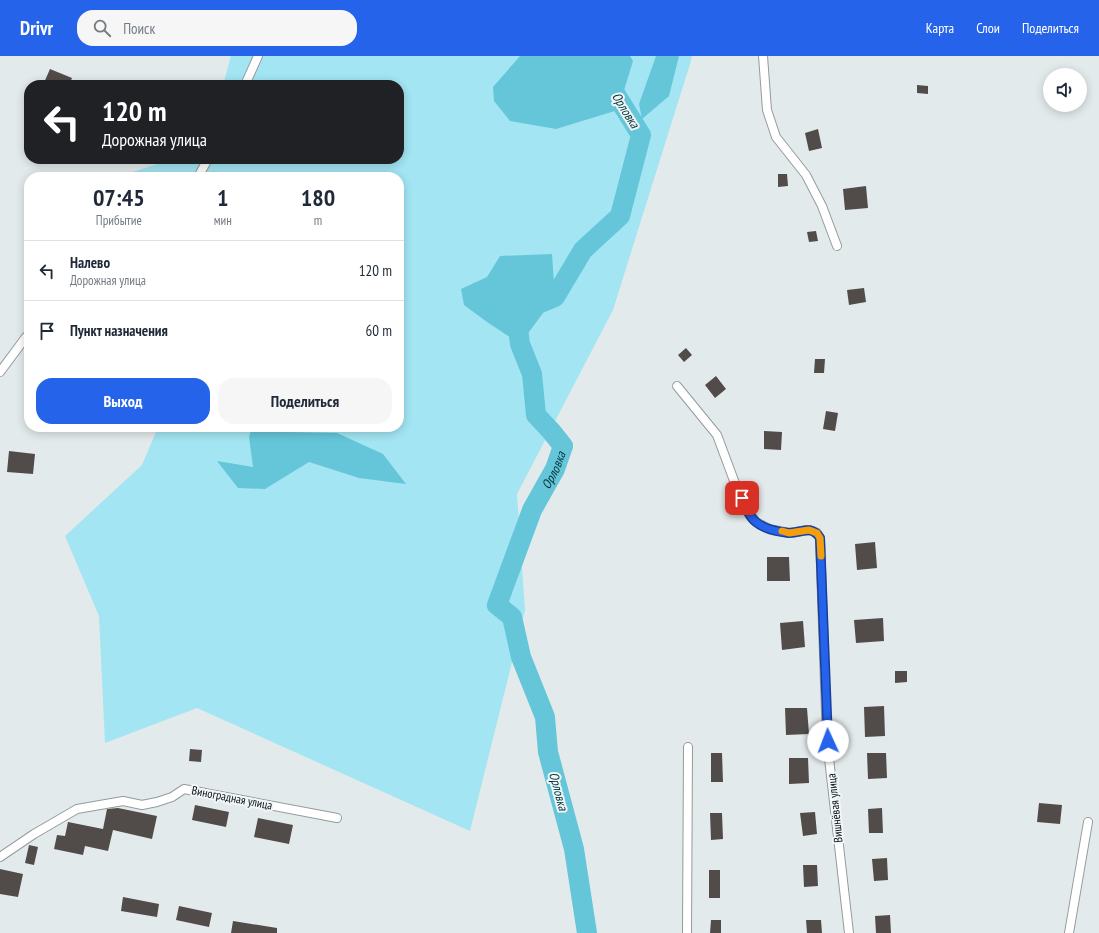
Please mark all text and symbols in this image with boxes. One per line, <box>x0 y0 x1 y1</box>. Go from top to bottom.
search box <box>77 10 357 46</box>
text: Drivr <box>20 16 53 40</box>
icon: search <box>91 17 113 39</box>
text: Поиск <box>123 19 155 38</box>
text: Карта <box>926 19 954 37</box>
text: Слои <box>976 19 1000 37</box>
text: Поделиться <box>1022 19 1079 37</box>
map controls <box>1043 68 1087 112</box>
button: sound <box>1043 68 1087 112</box>
water label: Орловка <box>608 89 644 132</box>
text: 120 m <box>102 92 166 129</box>
icon: left <box>36 96 88 148</box>
text: Дорожная улица <box>102 128 207 151</box>
text: 07:45 <box>93 182 145 213</box>
text: 1 <box>217 182 228 213</box>
text: 180 <box>301 182 335 213</box>
text: Прибытие <box>96 212 142 229</box>
text: мин <box>214 212 232 229</box>
text: m <box>314 212 322 229</box>
text: Налево <box>70 253 110 272</box>
icon: left <box>36 260 58 282</box>
text: 120 m <box>359 261 392 280</box>
text: Дорожная улица <box>70 272 146 289</box>
icon: arrive <box>36 320 58 342</box>
text: Пункт назначения <box>70 321 168 340</box>
text: 60 m <box>366 321 392 340</box>
button: Выход <box>36 378 210 424</box>
button: Поделиться <box>218 378 392 424</box>
water label: Орловка <box>538 449 570 492</box>
pin <box>725 481 759 515</box>
icon: arrive <box>731 487 753 509</box>
position arrow <box>807 720 849 762</box>
water label: Орловка <box>545 770 572 813</box>
street label: Вишнёвая улица <box>823 772 846 843</box>
street label: Виноградная улица <box>190 782 274 813</box>

